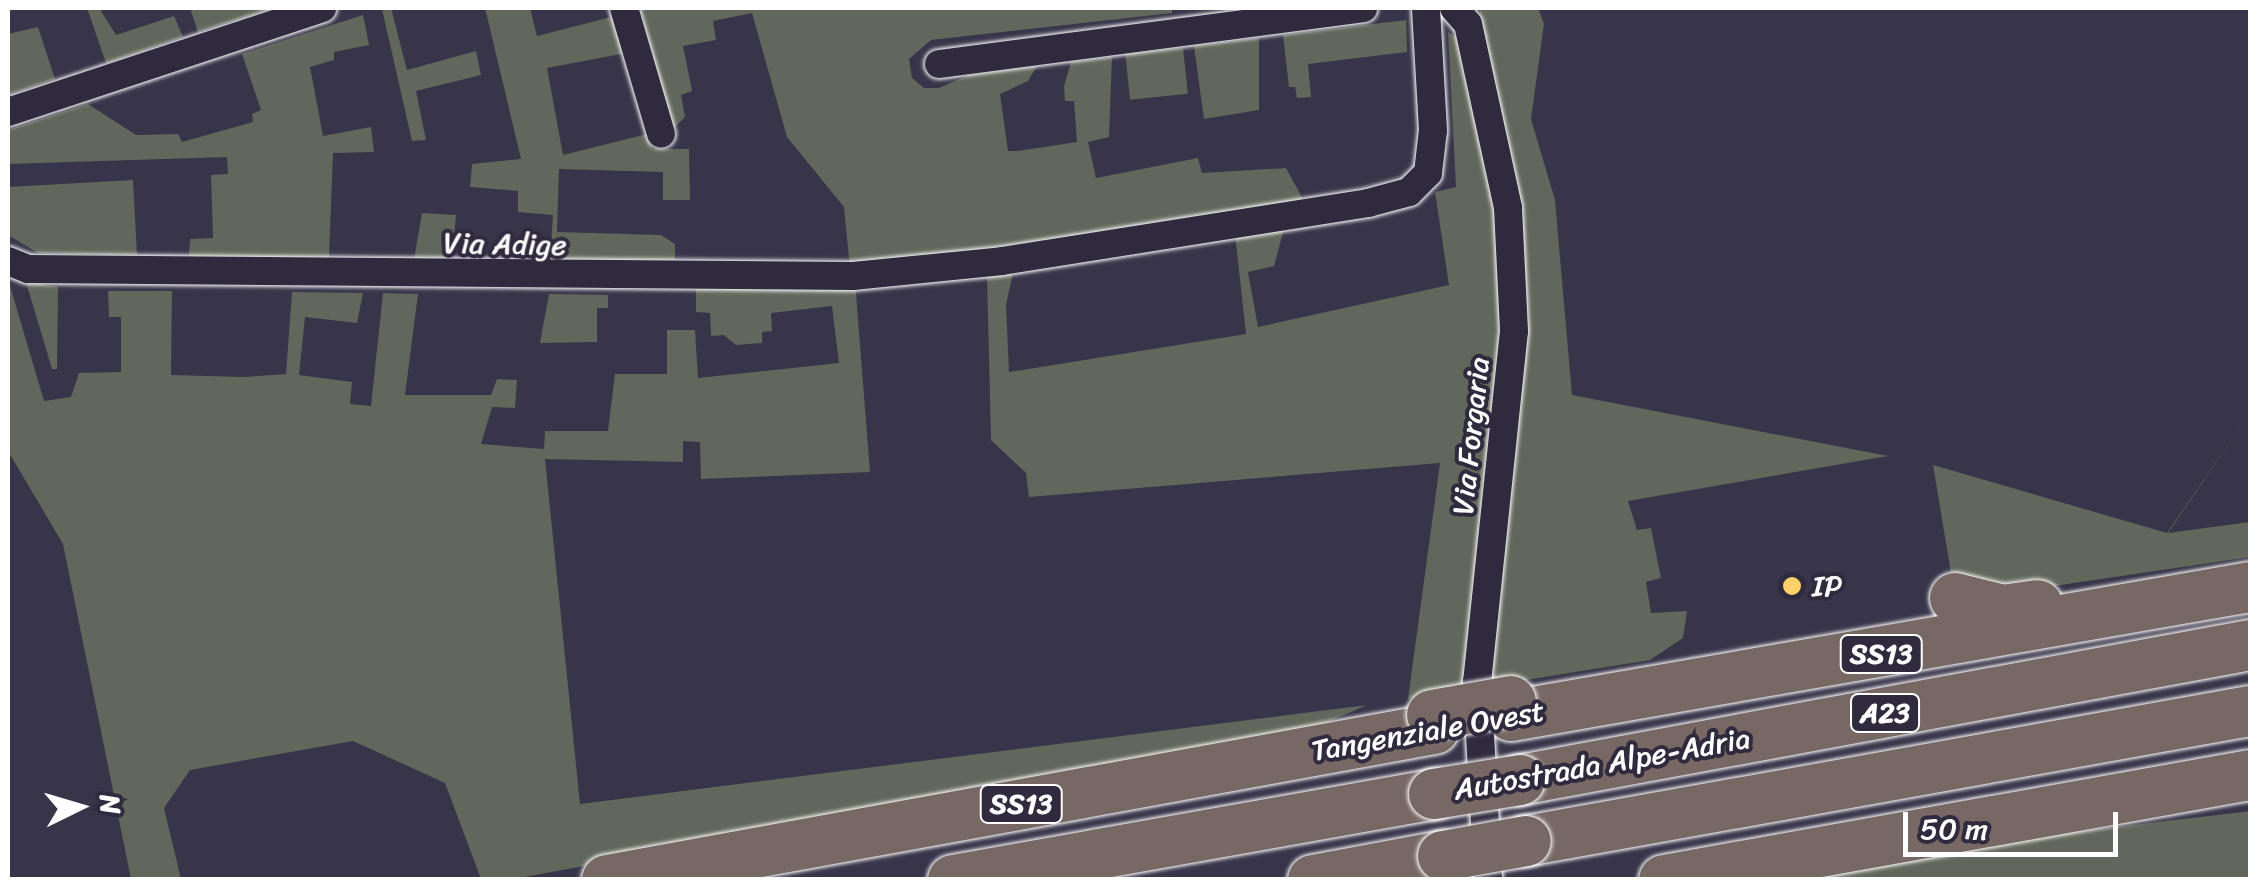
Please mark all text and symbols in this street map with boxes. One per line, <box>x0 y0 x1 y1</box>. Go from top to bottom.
street label: Via Adige <box>443 225 567 263</box>
street label: Via Forgaria <box>1445 355 1497 517</box>
place label: IP <box>1812 568 1842 604</box>
marker: IP <box>1781 575 1803 597</box>
road number: SS13 <box>1838 631 1924 677</box>
road number: A23 <box>1850 690 1920 736</box>
street label: Tangenziale Ovest <box>1309 693 1547 769</box>
street label: Autostrada Alpe-Adria <box>1451 720 1753 808</box>
north arrow <box>30 757 130 857</box>
road number: SS13 <box>978 781 1064 827</box>
scale bar <box>1908 792 2123 854</box>
text: N <box>85 793 136 816</box>
text: 50 m <box>1920 802 1988 856</box>

